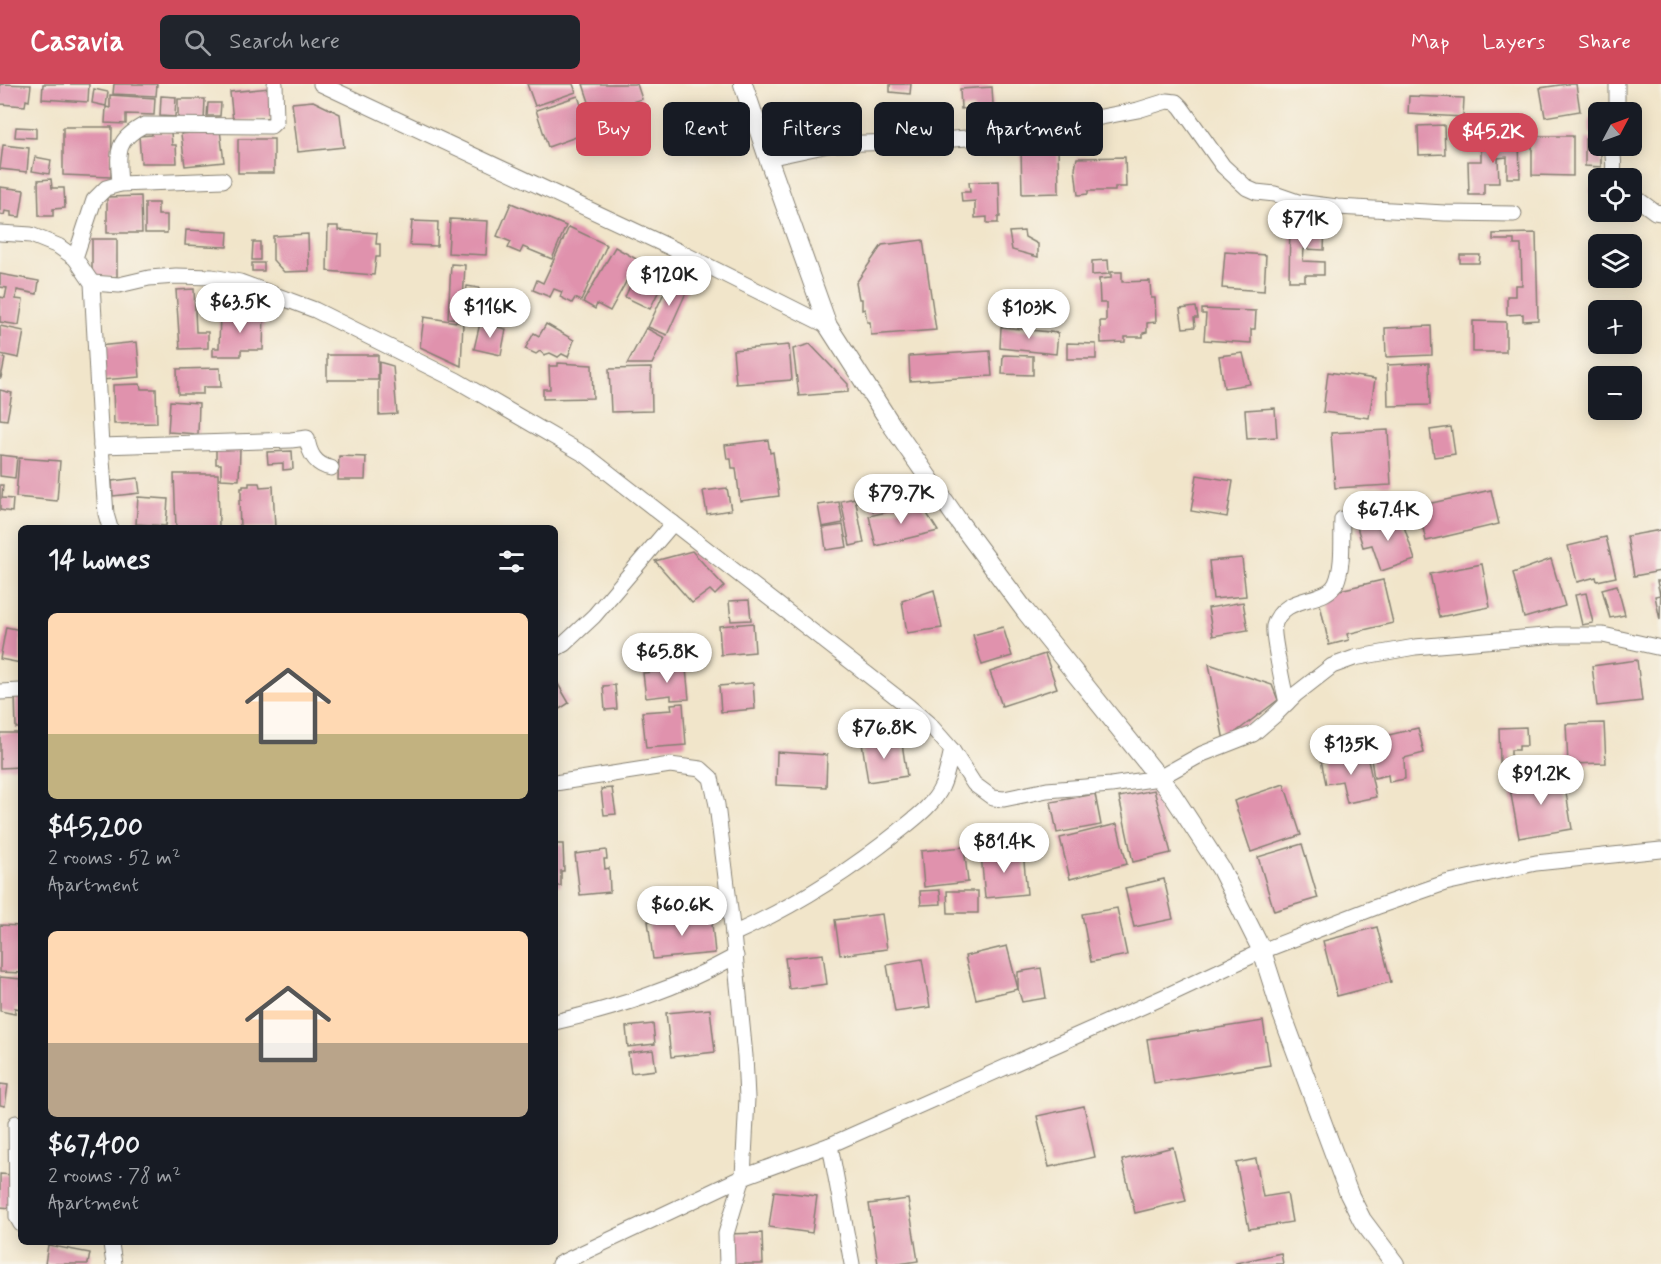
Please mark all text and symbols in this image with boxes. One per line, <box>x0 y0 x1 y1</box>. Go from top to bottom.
search box <box>160 15 580 69</box>
text: Casavia <box>30 24 124 61</box>
icon: search <box>181 26 214 59</box>
text: Search here <box>229 28 340 56</box>
text: Map <box>1411 28 1449 56</box>
text: Layers <box>1482 28 1545 56</box>
text: Share <box>1578 28 1631 56</box>
chip: Buy <box>576 102 651 156</box>
chip: Rent <box>663 102 750 156</box>
chip: Filters <box>762 102 862 156</box>
chip: New <box>874 102 954 156</box>
chip: Apartment <box>966 102 1103 156</box>
north arrow <box>1588 102 1642 156</box>
map controls <box>1588 102 1642 420</box>
pin: $45.2K <box>1444 113 1542 164</box>
text: $45.2K <box>1462 119 1524 146</box>
button: locate <box>1588 168 1642 222</box>
pin: $71K <box>1269 200 1341 251</box>
text: $71K <box>1282 206 1328 233</box>
button: layers <box>1588 234 1642 288</box>
pin: $120K <box>627 256 711 307</box>
text: $120K <box>640 262 698 289</box>
pin: $63.5K <box>191 283 289 334</box>
pin: $116K <box>448 288 532 339</box>
text: $63.5K <box>210 289 270 316</box>
pin: $103K <box>987 289 1071 340</box>
text: $116K <box>464 294 516 321</box>
text: $103K <box>1002 295 1056 322</box>
button: + <box>1588 300 1642 354</box>
button: − <box>1588 366 1642 420</box>
pin: $79.7K <box>852 474 950 525</box>
text: $79.7K <box>868 480 934 507</box>
pin: $67.4K <box>1339 491 1437 542</box>
text: $67.4K <box>1357 497 1419 524</box>
text: 14 homes <box>48 544 150 578</box>
icon: filters <box>495 545 528 578</box>
pin: $65.8K <box>618 633 716 684</box>
text: $65.8K <box>636 639 698 666</box>
icon: home <box>234 652 342 760</box>
pin: $76.8K <box>835 709 933 760</box>
text: $76.8K <box>852 715 916 742</box>
pin: $135K <box>1309 725 1393 776</box>
text: $135K <box>1324 731 1378 758</box>
pin: $91.2K <box>1492 755 1590 806</box>
text: $91.2K <box>1512 761 1570 788</box>
text: $45,200 <box>48 811 143 845</box>
pin: $81.4K <box>955 823 1053 874</box>
text: $81.4K <box>973 829 1035 856</box>
text: 2 rooms · 52 m² <box>48 845 181 872</box>
text: Apartment <box>48 872 139 899</box>
pin: $60.6K <box>633 886 731 937</box>
text: $60.6K <box>651 892 713 919</box>
icon: home <box>234 970 342 1078</box>
text: $67,400 <box>48 1129 140 1163</box>
text: 2 rooms · 78 m² <box>48 1163 181 1190</box>
text: Apartment <box>48 1190 139 1217</box>

